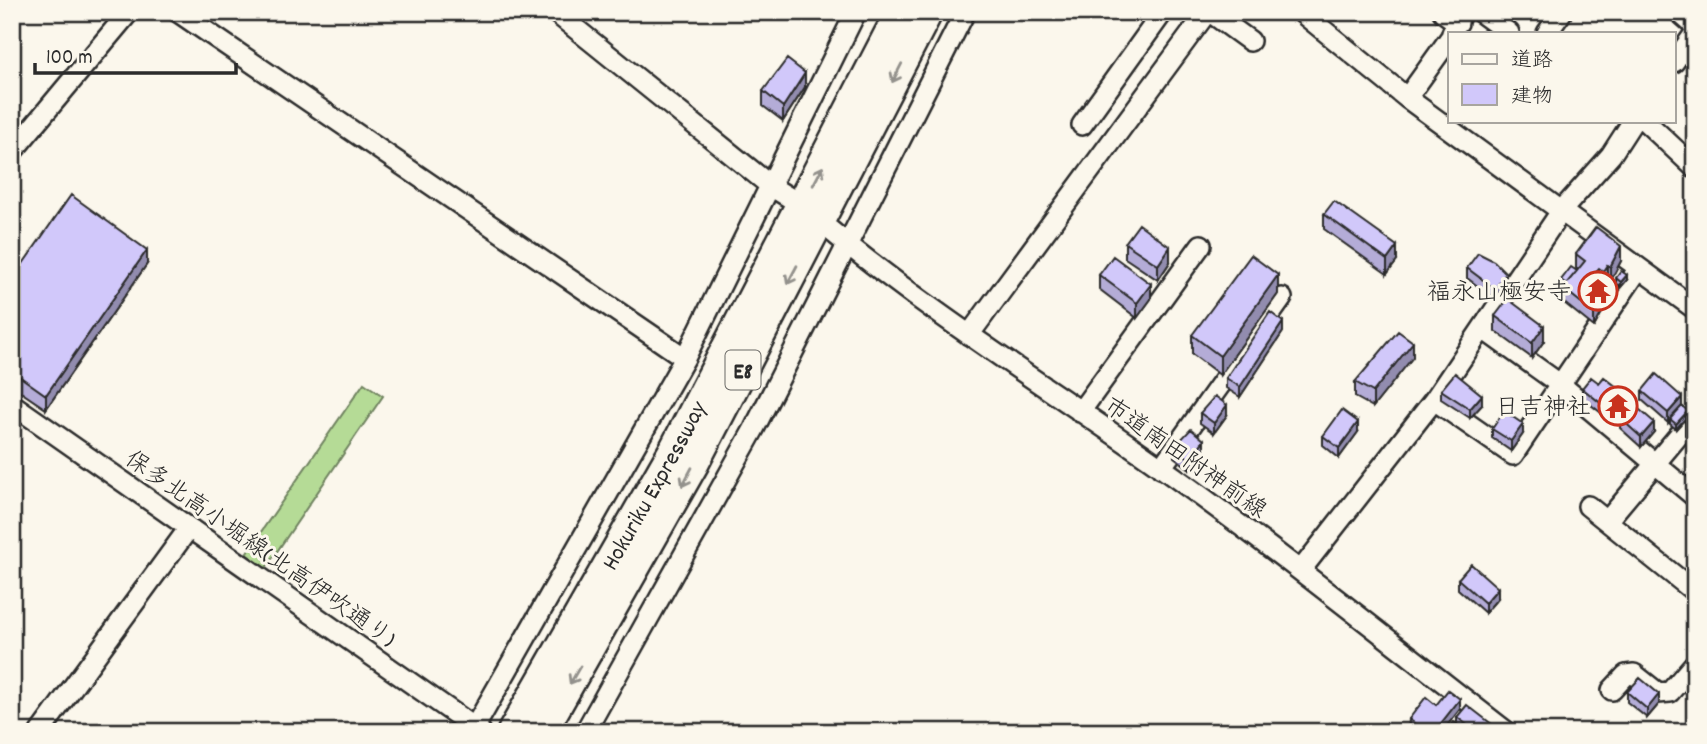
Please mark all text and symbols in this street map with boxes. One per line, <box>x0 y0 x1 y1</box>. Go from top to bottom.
scale bar <box>35 32 236 76</box>
legend <box>1448 32 1676 122</box>
text: 100 m <box>46 44 93 74</box>
text: 道路 <box>1511 47 1553 77</box>
one-way arrow <box>889 62 903 83</box>
text: 建物 <box>1511 83 1553 113</box>
one-way arrow <box>812 166 825 187</box>
one-way arrow <box>785 264 799 285</box>
temple icon: 福永山極安寺 <box>1577 270 1619 312</box>
place label: 福永山極安寺 <box>1427 277 1571 311</box>
road number: E8 <box>726 350 760 390</box>
temple icon: 日吉神社 <box>1597 385 1639 427</box>
street label: 市道南田附神前線 <box>1096 390 1273 528</box>
place label: 日吉神社 <box>1495 392 1591 426</box>
street label: Hokuriku Expressway <box>595 395 717 578</box>
street label: 保多北高小堀線(北高伊吹通り) <box>117 444 402 657</box>
one-way arrow <box>679 466 693 486</box>
one-way arrow <box>568 664 581 685</box>

